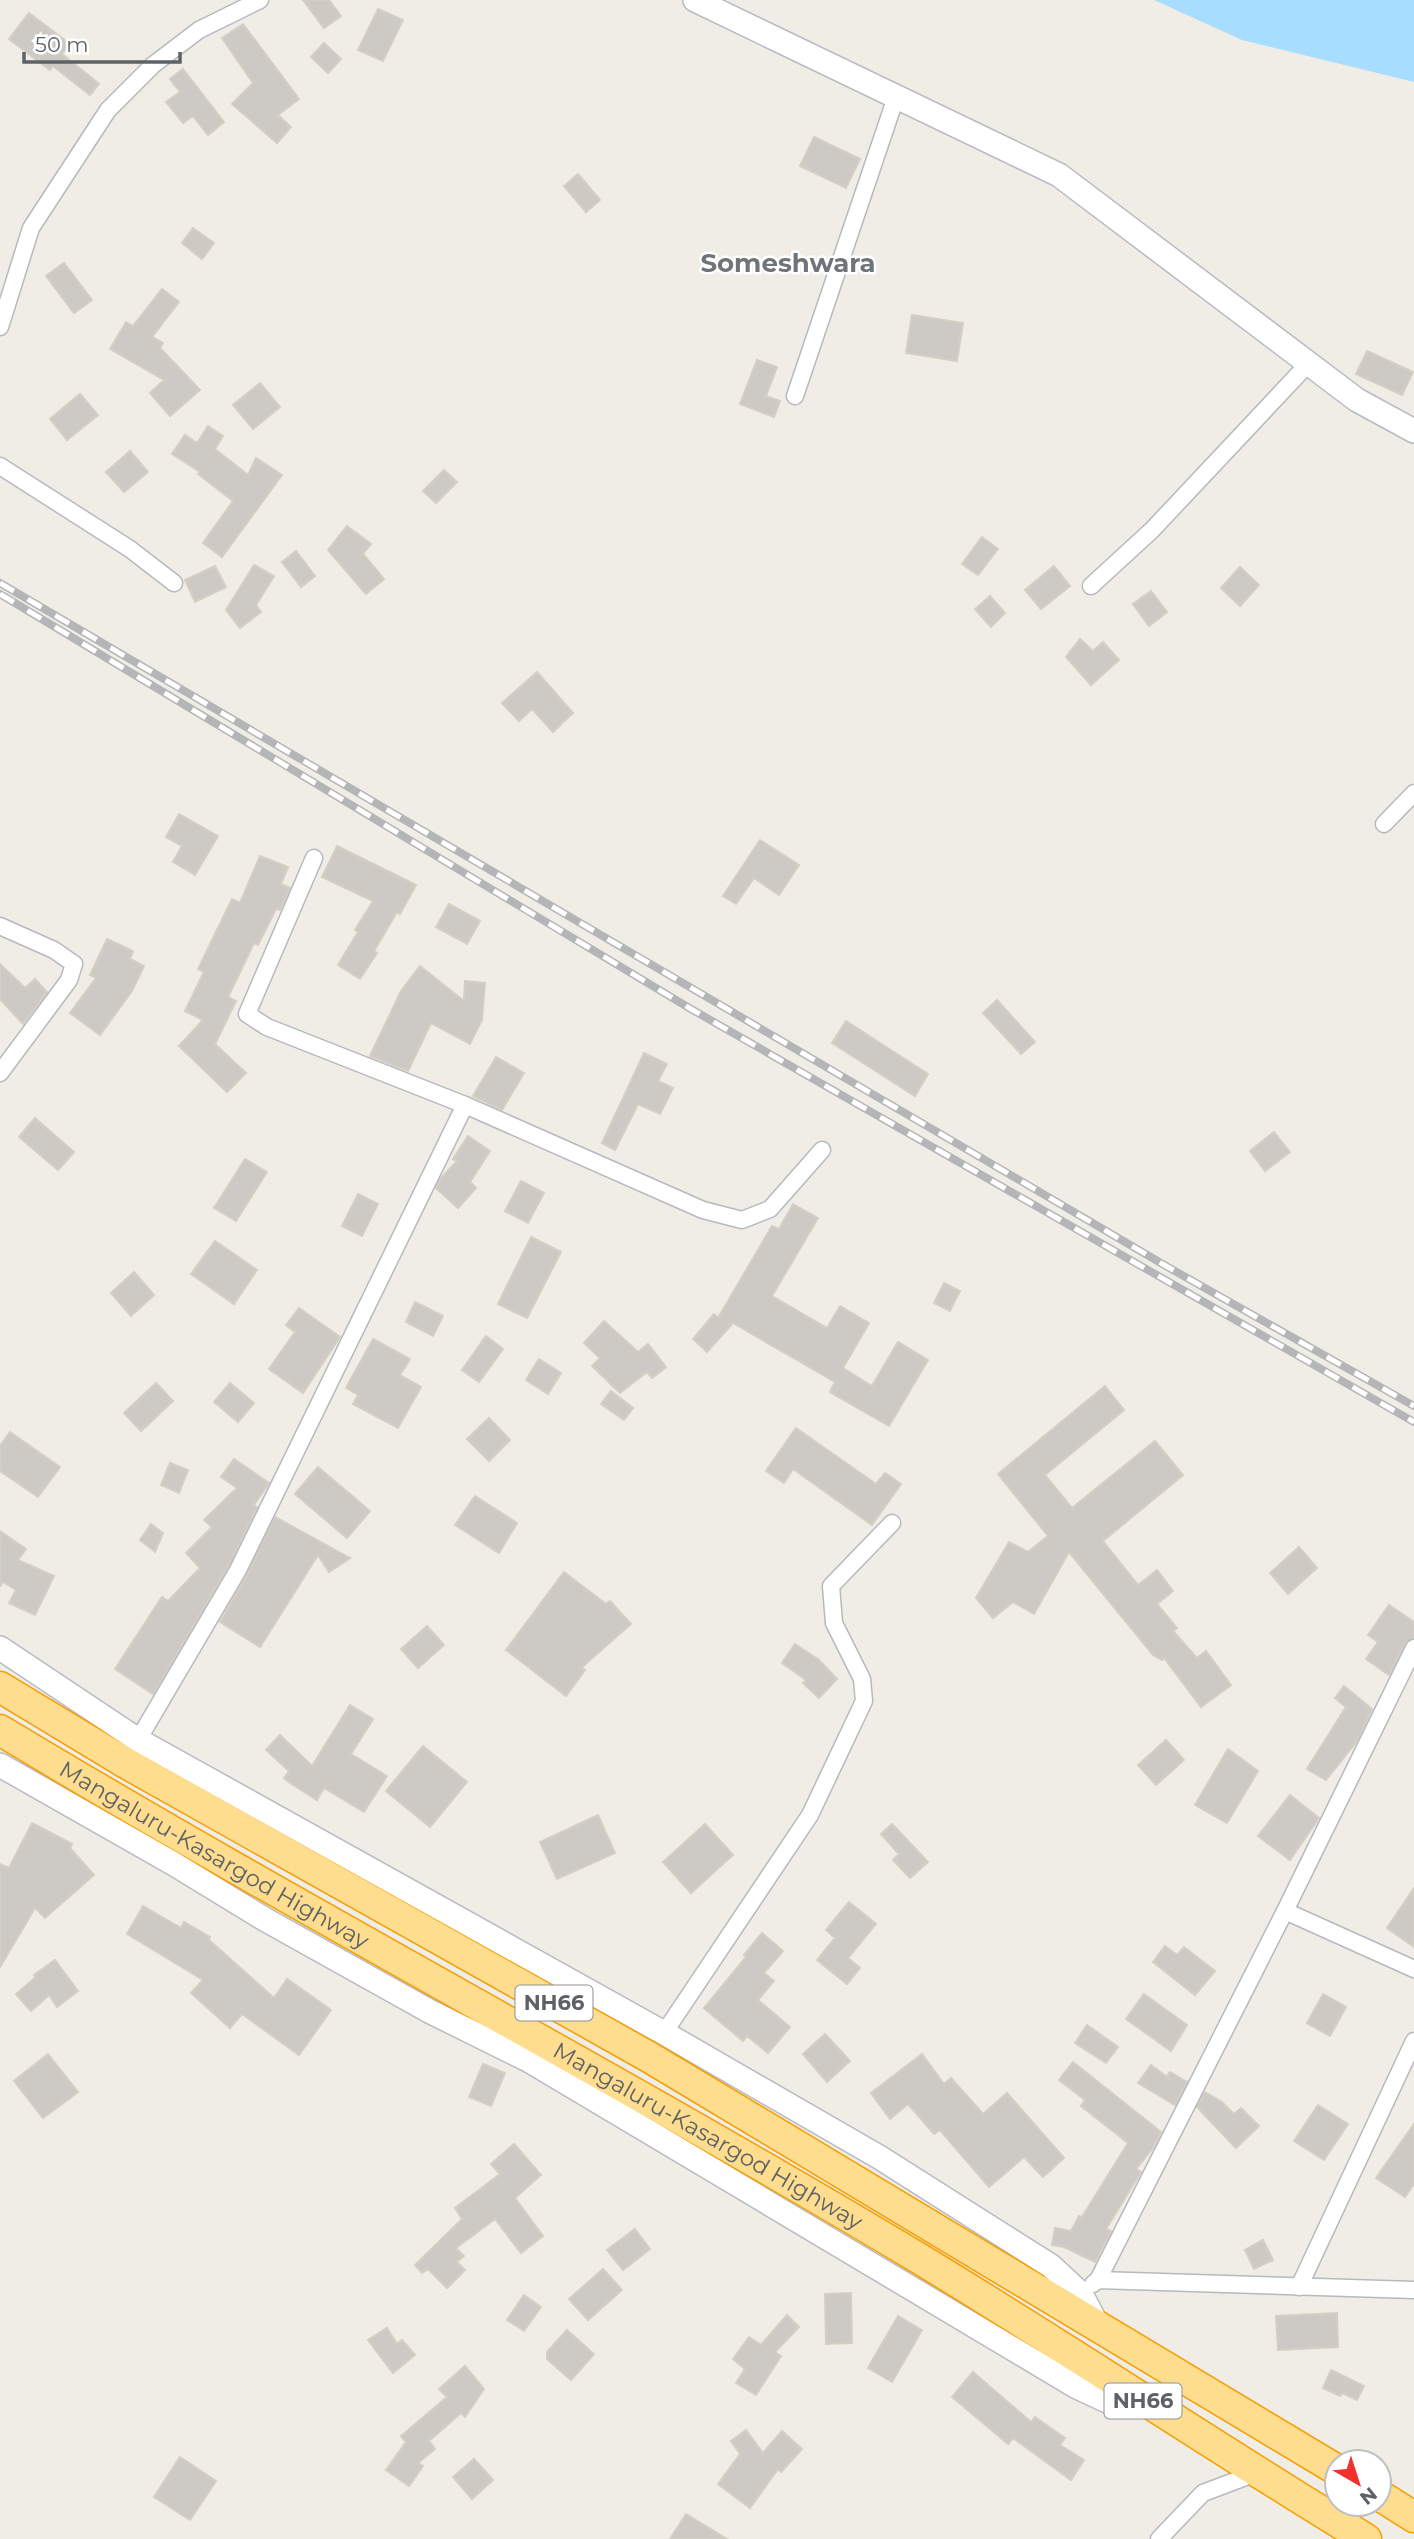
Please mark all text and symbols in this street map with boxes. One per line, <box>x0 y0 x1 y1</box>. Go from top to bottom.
scale bar <box>24 21 180 65</box>
text: 50 m <box>35 32 89 57</box>
district label: Someshwara <box>701 247 875 279</box>
street label: Mangaluru-Kasargod Highway <box>55 1755 374 1955</box>
road number: NH66 <box>516 1986 592 2021</box>
street label: Mangaluru-Kasargod Highway <box>548 2036 868 2236</box>
road number: NH66 <box>1104 2384 1182 2418</box>
north arrow <box>1323 2448 1393 2518</box>
text: N <box>1355 2482 1382 2510</box>

